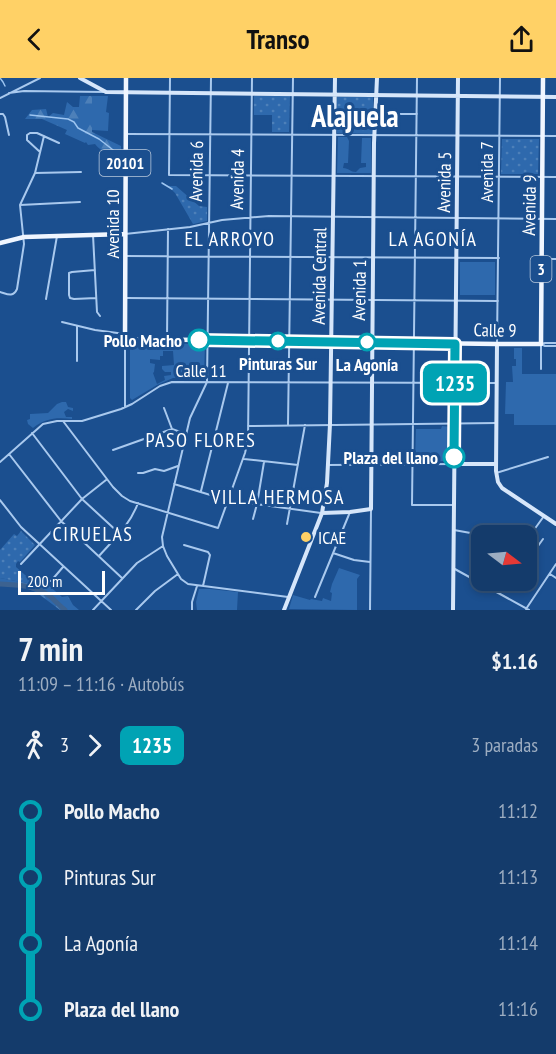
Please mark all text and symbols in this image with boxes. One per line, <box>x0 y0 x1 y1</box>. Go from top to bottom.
text: Transo <box>246 22 310 56</box>
icon: back <box>18 23 51 56</box>
icon: share <box>505 23 538 56</box>
district label: Alajuela <box>310 96 399 135</box>
street label: Avenida 6 <box>184 140 208 202</box>
street label: Avenida 7 <box>475 141 498 203</box>
street label: Avenida 4 <box>225 148 249 210</box>
road number: 20101 <box>100 150 150 176</box>
street label: Avenida 5 <box>432 151 456 213</box>
street label: Avenida 9 <box>517 174 541 236</box>
street label: Avenida 10 <box>101 189 124 259</box>
district label: EL ARROYO <box>184 226 276 252</box>
street label: Avenida Central <box>307 226 331 325</box>
district label: LA AGONÍA <box>388 226 478 252</box>
road number: 3 <box>530 256 552 282</box>
street label: Avenida 1 <box>347 259 371 321</box>
street label: Calle 9 <box>473 318 517 342</box>
place label: Pollo Macho <box>104 329 182 352</box>
marker: Pollo Macho <box>188 329 210 351</box>
marker: Pinturas Sur <box>269 332 287 350</box>
marker: La Agonía <box>358 333 376 351</box>
place label: Pinturas Sur <box>239 352 318 375</box>
place label: La Agonía <box>336 353 398 376</box>
street label: Calle 11 <box>175 359 227 382</box>
line badge: 1235 <box>413 364 497 402</box>
text: 1235 <box>435 370 475 397</box>
district label: PASO FLORES <box>146 427 256 453</box>
place label: Plaza del llano <box>344 446 438 469</box>
marker: Plaza del llano <box>443 446 465 468</box>
district label: VILLA HERMOSA <box>210 484 345 510</box>
district label: CIRUELAS <box>53 521 133 547</box>
north arrow <box>471 525 537 591</box>
map controls <box>471 525 537 591</box>
place label: ICAE <box>318 526 346 549</box>
marker: ICAE <box>299 530 313 544</box>
scale bar <box>18 568 105 596</box>
text: 200 m <box>27 571 62 591</box>
text: 7 min <box>18 627 83 670</box>
text: $1.16 <box>491 647 538 675</box>
text: 11:09 – 11:16 · Autobús <box>18 671 184 697</box>
icon: walk <box>18 729 51 762</box>
icon: forward <box>78 729 111 762</box>
text: 3 <box>60 732 69 758</box>
text: 1235 <box>132 732 172 759</box>
text: 3 paradas <box>471 732 538 758</box>
text: Pollo Macho <box>64 797 160 825</box>
text: 11:12 <box>498 798 538 824</box>
text: Pinturas Sur <box>64 863 156 891</box>
text: 11:13 <box>498 864 538 890</box>
text: La Agonía <box>64 929 138 957</box>
text: 11:14 <box>498 930 538 956</box>
text: Plaza del llano <box>64 995 179 1023</box>
text: 11:16 <box>498 996 538 1022</box>

